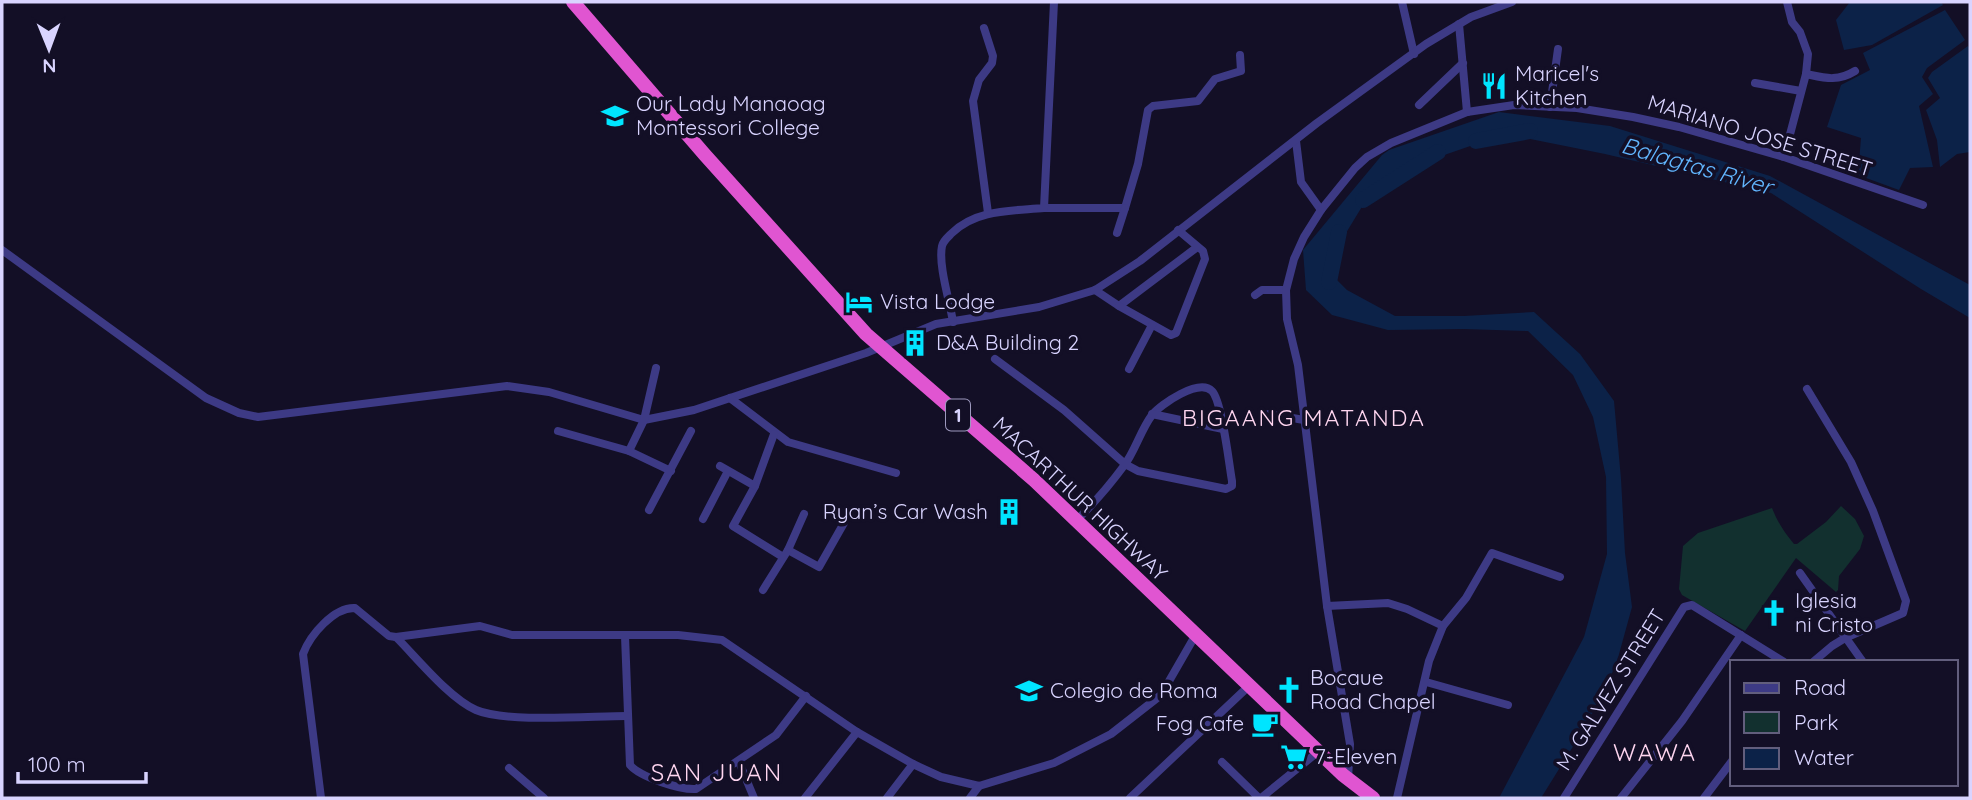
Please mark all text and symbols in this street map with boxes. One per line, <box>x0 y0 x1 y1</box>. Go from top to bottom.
north arrow <box>14 14 84 84</box>
text: N <box>42 54 56 78</box>
place label: Maricel's Kitchen <box>1515 60 1599 110</box>
restaurant icon: Maricel's Kitchen <box>1479 71 1509 101</box>
street label: MARIANO JOSE STREET <box>1645 88 1876 182</box>
place label: Our Lady Manaoag Montessori College <box>636 90 826 140</box>
school or university icon: Our Lady Manaoag Montessori College <box>600 101 630 131</box>
water label: Balagtas River <box>1618 130 1779 202</box>
hotel icon: Vista Lodge <box>844 287 874 317</box>
place label: Vista Lodge <box>880 288 995 314</box>
building icon: D&A Building 2 <box>900 328 930 358</box>
place label: D&A Building 2 <box>936 329 1079 355</box>
road number: 1 <box>946 400 970 430</box>
district label: BIGAANG MATANDA <box>1182 403 1426 432</box>
street label: MACARTHUR HIGHWAY <box>988 411 1173 586</box>
building icon: Ryan’s Car Wash <box>994 497 1024 527</box>
place label: Ryan’s Car Wash <box>823 498 988 524</box>
place label: Iglesia ni Cristo <box>1795 587 1873 637</box>
church icon: Iglesia ni Cristo <box>1759 598 1789 628</box>
street label: M. GALVEZ STREET <box>1550 604 1670 775</box>
legend <box>1730 660 1958 786</box>
place label: Bocaue Road Chapel <box>1310 664 1436 714</box>
text: Road <box>1794 674 1846 700</box>
church icon: Bocaue Road Chapel <box>1274 675 1304 705</box>
school or university icon: Colegio de Roma <box>1014 676 1044 706</box>
place label: Colegio de Roma <box>1050 677 1218 703</box>
cafe icon: Fog Cafe <box>1250 709 1280 739</box>
text: Park <box>1794 709 1838 735</box>
place label: Fog Cafe <box>1156 710 1244 736</box>
district label: WAWA <box>1613 737 1697 767</box>
scale bar <box>18 740 145 784</box>
supermarket icon: 7-Eleven <box>1279 742 1309 772</box>
place label: 7-Eleven <box>1315 743 1397 769</box>
text: Water <box>1794 744 1854 770</box>
text: 100 m <box>28 751 86 777</box>
district label: SAN JUAN <box>651 757 783 787</box>

